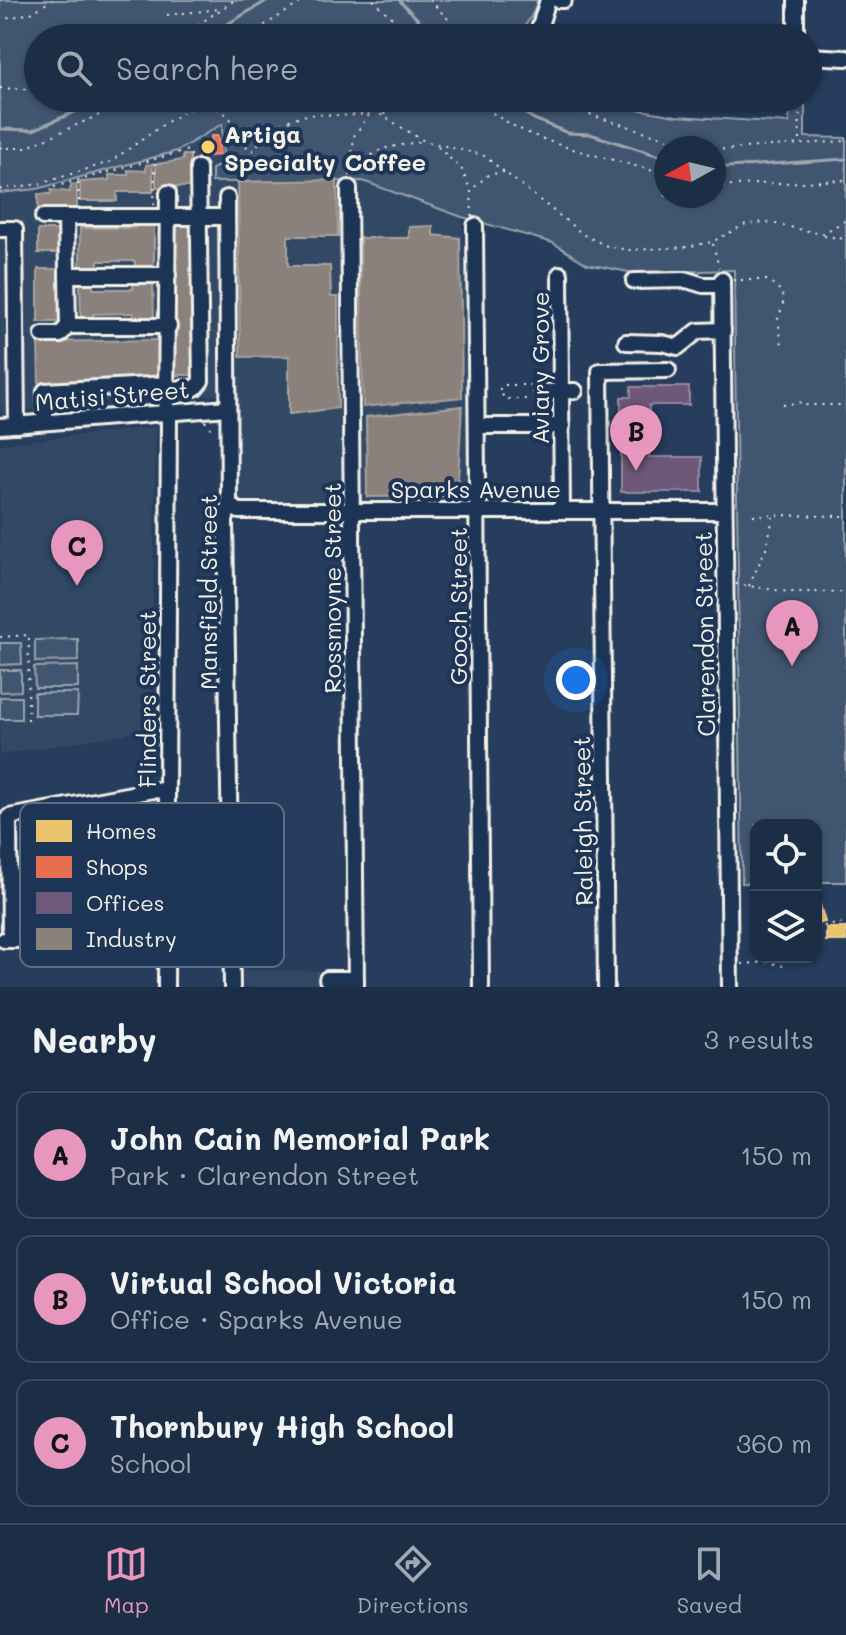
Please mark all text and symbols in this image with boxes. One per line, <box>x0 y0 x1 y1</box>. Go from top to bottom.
search box <box>24 24 822 112</box>
icon: search <box>52 46 96 90</box>
text: Search here <box>116 48 299 88</box>
place label: Artiga Specialty Coffee <box>224 118 426 177</box>
north arrow <box>654 136 726 208</box>
marker: Artiga Specialty Coffee <box>199 138 217 156</box>
street label: Aviary Grove <box>524 291 555 445</box>
street label: Matisi Street <box>33 373 191 417</box>
pin: B <box>610 405 662 471</box>
street label: Sparks Avenue <box>391 473 561 504</box>
street label: Rossmoyne Street <box>316 482 347 694</box>
street label: Mansfield Street <box>192 494 223 690</box>
pin: C <box>51 520 103 586</box>
street label: Gooch Street <box>442 527 473 685</box>
street label: Clarendon Street <box>687 531 721 737</box>
pin: A <box>766 600 818 666</box>
street label: Flinders Street <box>131 610 162 788</box>
your location <box>556 660 596 700</box>
street label: Raleigh Street <box>565 736 599 906</box>
legend <box>20 803 284 967</box>
text: Homes <box>86 816 157 845</box>
map controls <box>750 819 822 963</box>
button: locate <box>750 819 822 891</box>
text: Shops <box>86 852 148 881</box>
text: Offices <box>86 888 165 917</box>
button: layers <box>750 891 822 963</box>
text: Industry <box>86 924 177 953</box>
text: Nearby <box>32 1017 157 1062</box>
text: 3 results <box>704 1022 814 1056</box>
text: John Cain Memorial Park <box>110 1118 490 1158</box>
text: A <box>51 1138 69 1172</box>
text: 150 m <box>740 1138 812 1172</box>
text: Park · Clarendon Street <box>110 1158 419 1192</box>
text: Virtual School Victoria <box>110 1262 457 1302</box>
text: B <box>51 1282 69 1316</box>
text: 150 m <box>740 1282 812 1316</box>
text: Office · Sparks Avenue <box>110 1302 403 1336</box>
text: Thornbury High School <box>110 1406 454 1446</box>
text: C <box>50 1426 70 1460</box>
text: 360 m <box>736 1426 812 1460</box>
text: School <box>110 1446 192 1480</box>
tab: Map <box>104 1542 149 1619</box>
tab: Directions <box>357 1542 469 1619</box>
tab: Saved <box>677 1542 742 1619</box>

